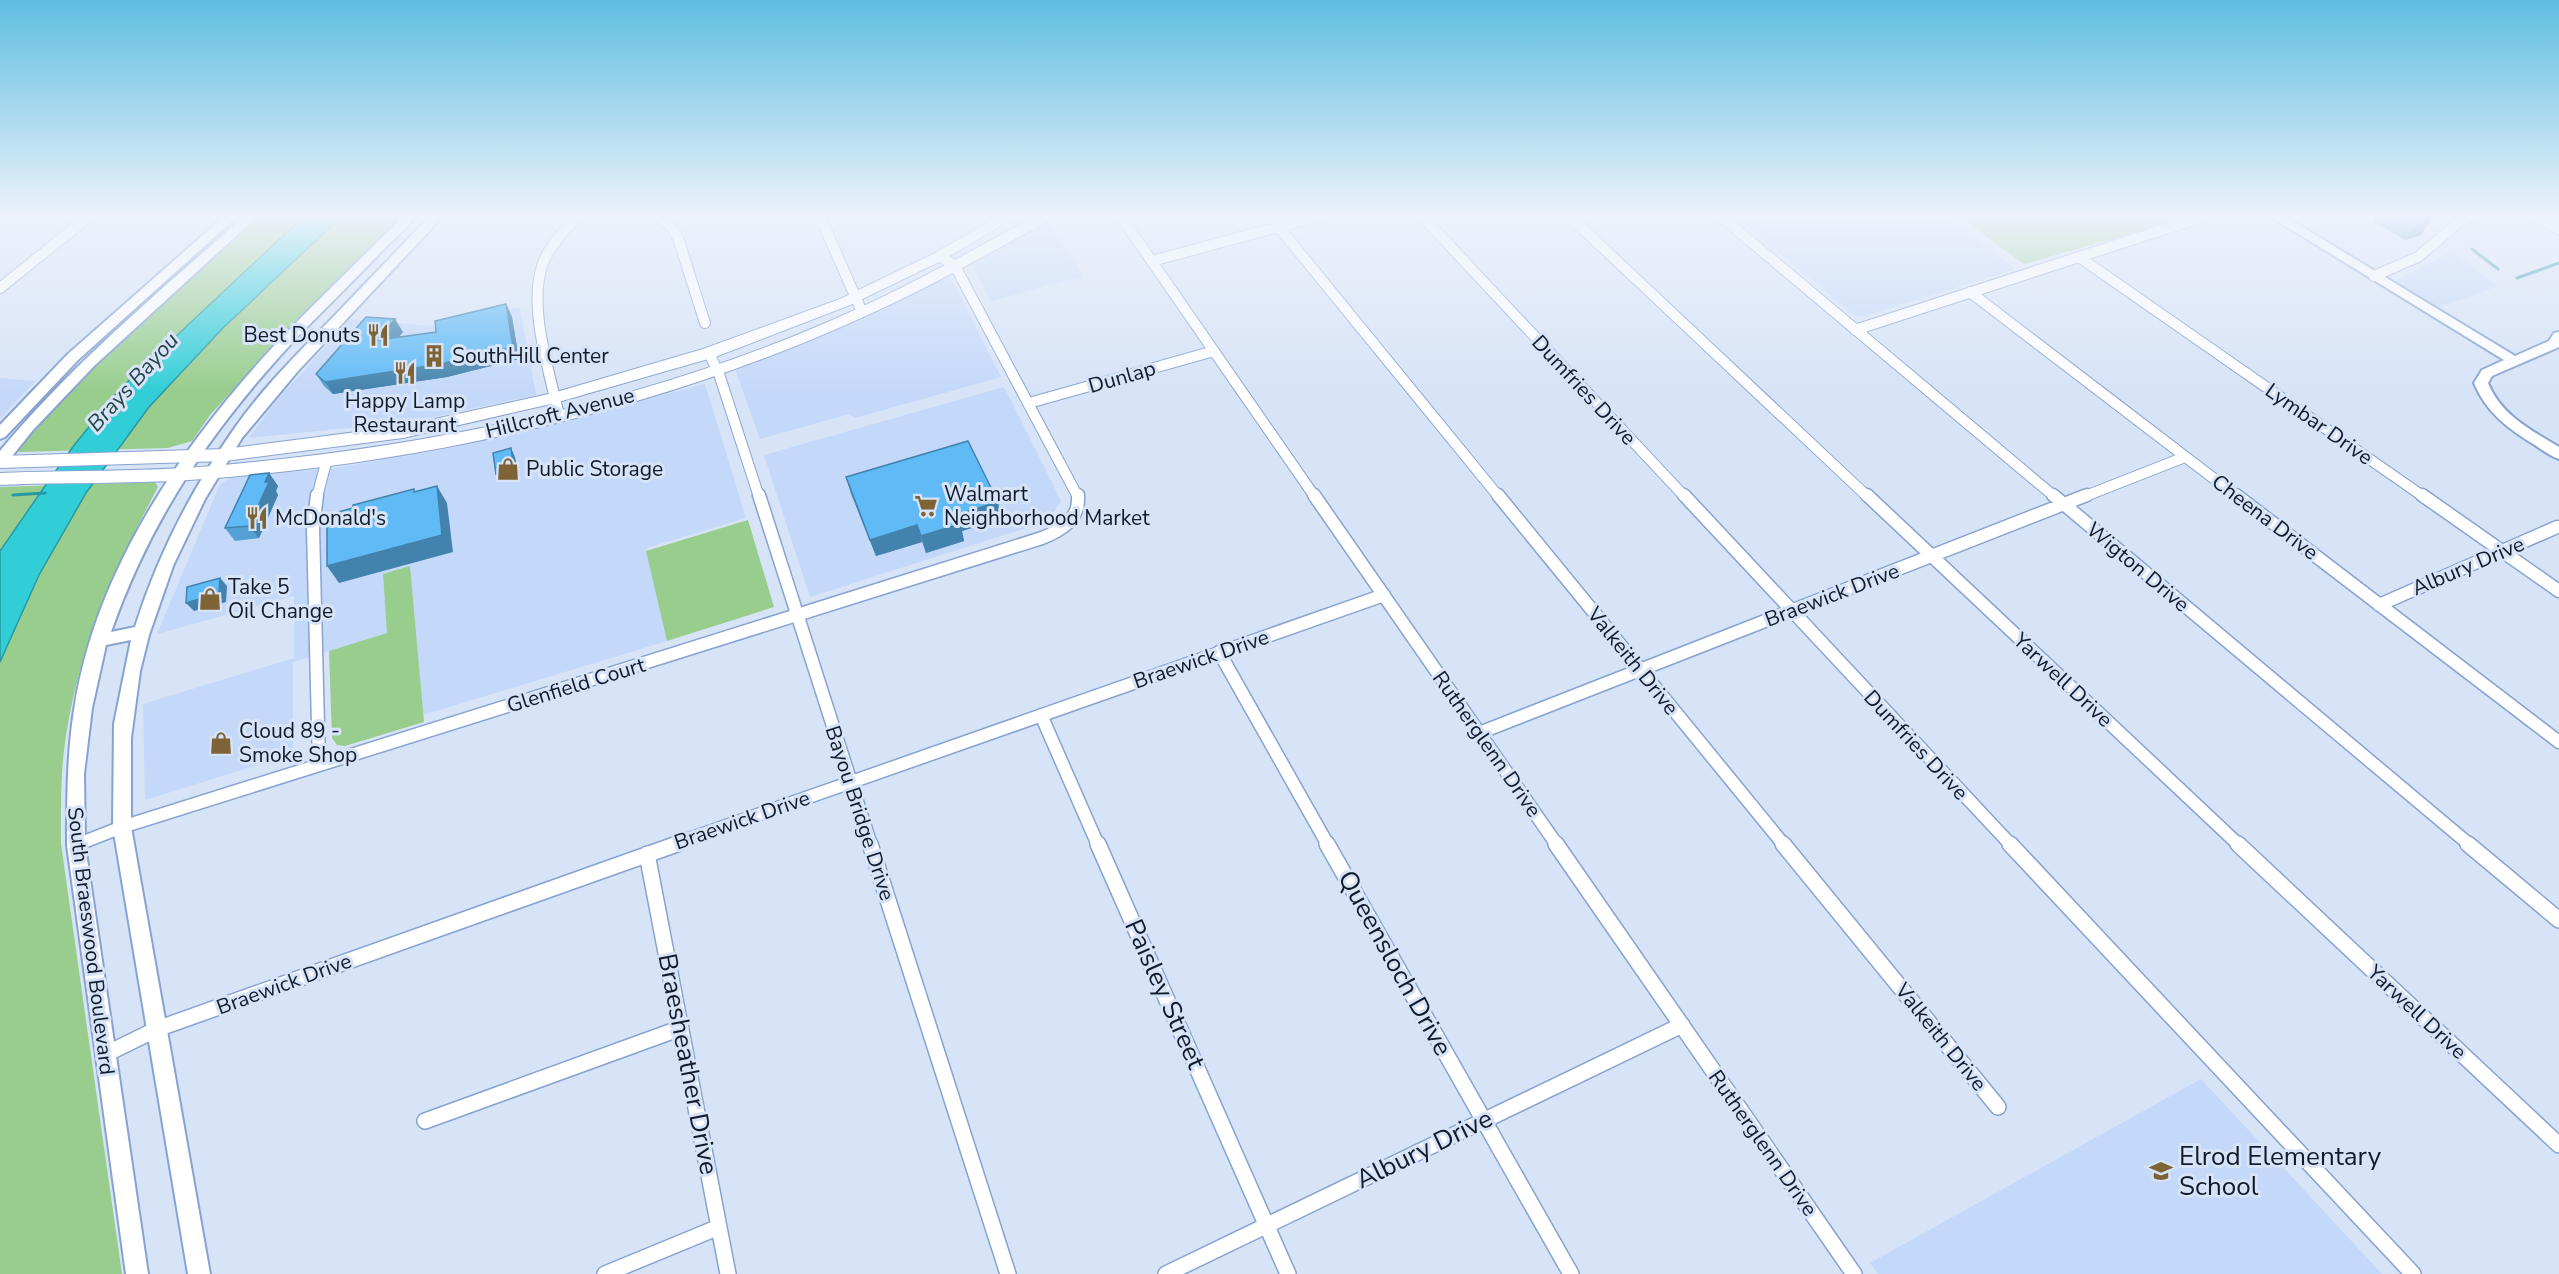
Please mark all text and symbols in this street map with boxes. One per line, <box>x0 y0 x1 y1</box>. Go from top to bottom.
place label: Best Donuts <box>243 321 360 349</box>
restaurant icon: Best Donuts <box>365 322 391 348</box>
water label: Brays Bayou <box>80 326 186 438</box>
street label: Dumfries Drive <box>1526 329 1642 451</box>
place label: SouthHill Center <box>452 342 609 370</box>
building icon: SouthHill Center <box>421 343 447 369</box>
street label: Dunlap <box>1085 354 1159 400</box>
restaurant icon: Happy Lamp Restaurant <box>392 360 418 386</box>
street label: Lymbar Drive <box>2260 377 2378 471</box>
street label: Hillcroft Avenue <box>483 381 637 445</box>
place label: Happy Lamp Restaurant <box>345 387 465 439</box>
place label: Public Storage <box>526 455 663 483</box>
shop icon: Public Storage <box>495 456 521 482</box>
street label: Cheena Drive <box>2206 468 2324 566</box>
place label: Walmart Neighborhood Market <box>944 480 1150 532</box>
supermarket icon: Walmart Neighborhood Market <box>913 493 939 519</box>
place label: McDonald's <box>275 504 386 532</box>
restaurant icon: McDonald's <box>244 505 270 531</box>
street label: Wigton Drive <box>2081 516 2195 618</box>
street label: Albury Drive <box>2407 530 2529 602</box>
street label: Braewick Drive <box>1761 557 1903 633</box>
place label: Take 5 Oil Change <box>228 573 333 625</box>
shop icon: Take 5 Oil Change <box>197 586 223 612</box>
street label: Valkeith Drive <box>1580 600 1685 721</box>
street label: Braewick Drive <box>1129 623 1273 695</box>
street label: Yarwell Drive <box>2006 626 2119 733</box>
street label: Glenfield Court <box>503 650 649 719</box>
street label: Rutherglenn Drive <box>1426 665 1548 823</box>
street label: Dumfries Drive <box>1858 684 1974 806</box>
place label: Cloud 89 - Smoke Shop <box>239 717 357 769</box>
street label: Bayou Bridge Drive <box>819 722 901 904</box>
shop icon: Cloud 89 - Smoke Shop <box>208 730 234 756</box>
street label: Braewick Drive <box>670 784 814 856</box>
street label: South Braeswood Boulevard <box>61 806 121 1076</box>
street label: Queensloch Drive <box>1330 864 1460 1062</box>
street label: Paisley Street <box>1116 914 1214 1075</box>
street label: Braewick Drive <box>213 947 355 1021</box>
street label: Braesheather Drive <box>649 950 727 1178</box>
street label: Yarwell Drive <box>2360 958 2473 1065</box>
street label: Valkeith Drive <box>1888 976 1993 1097</box>
street label: Rutherglenn Drive <box>1702 1064 1824 1222</box>
street label: Albury Drive <box>1350 1101 1498 1197</box>
place label: Elrod Elementary School <box>2179 1139 2382 1204</box>
school or university icon: Elrod Elementary School <box>2148 1158 2174 1184</box>

